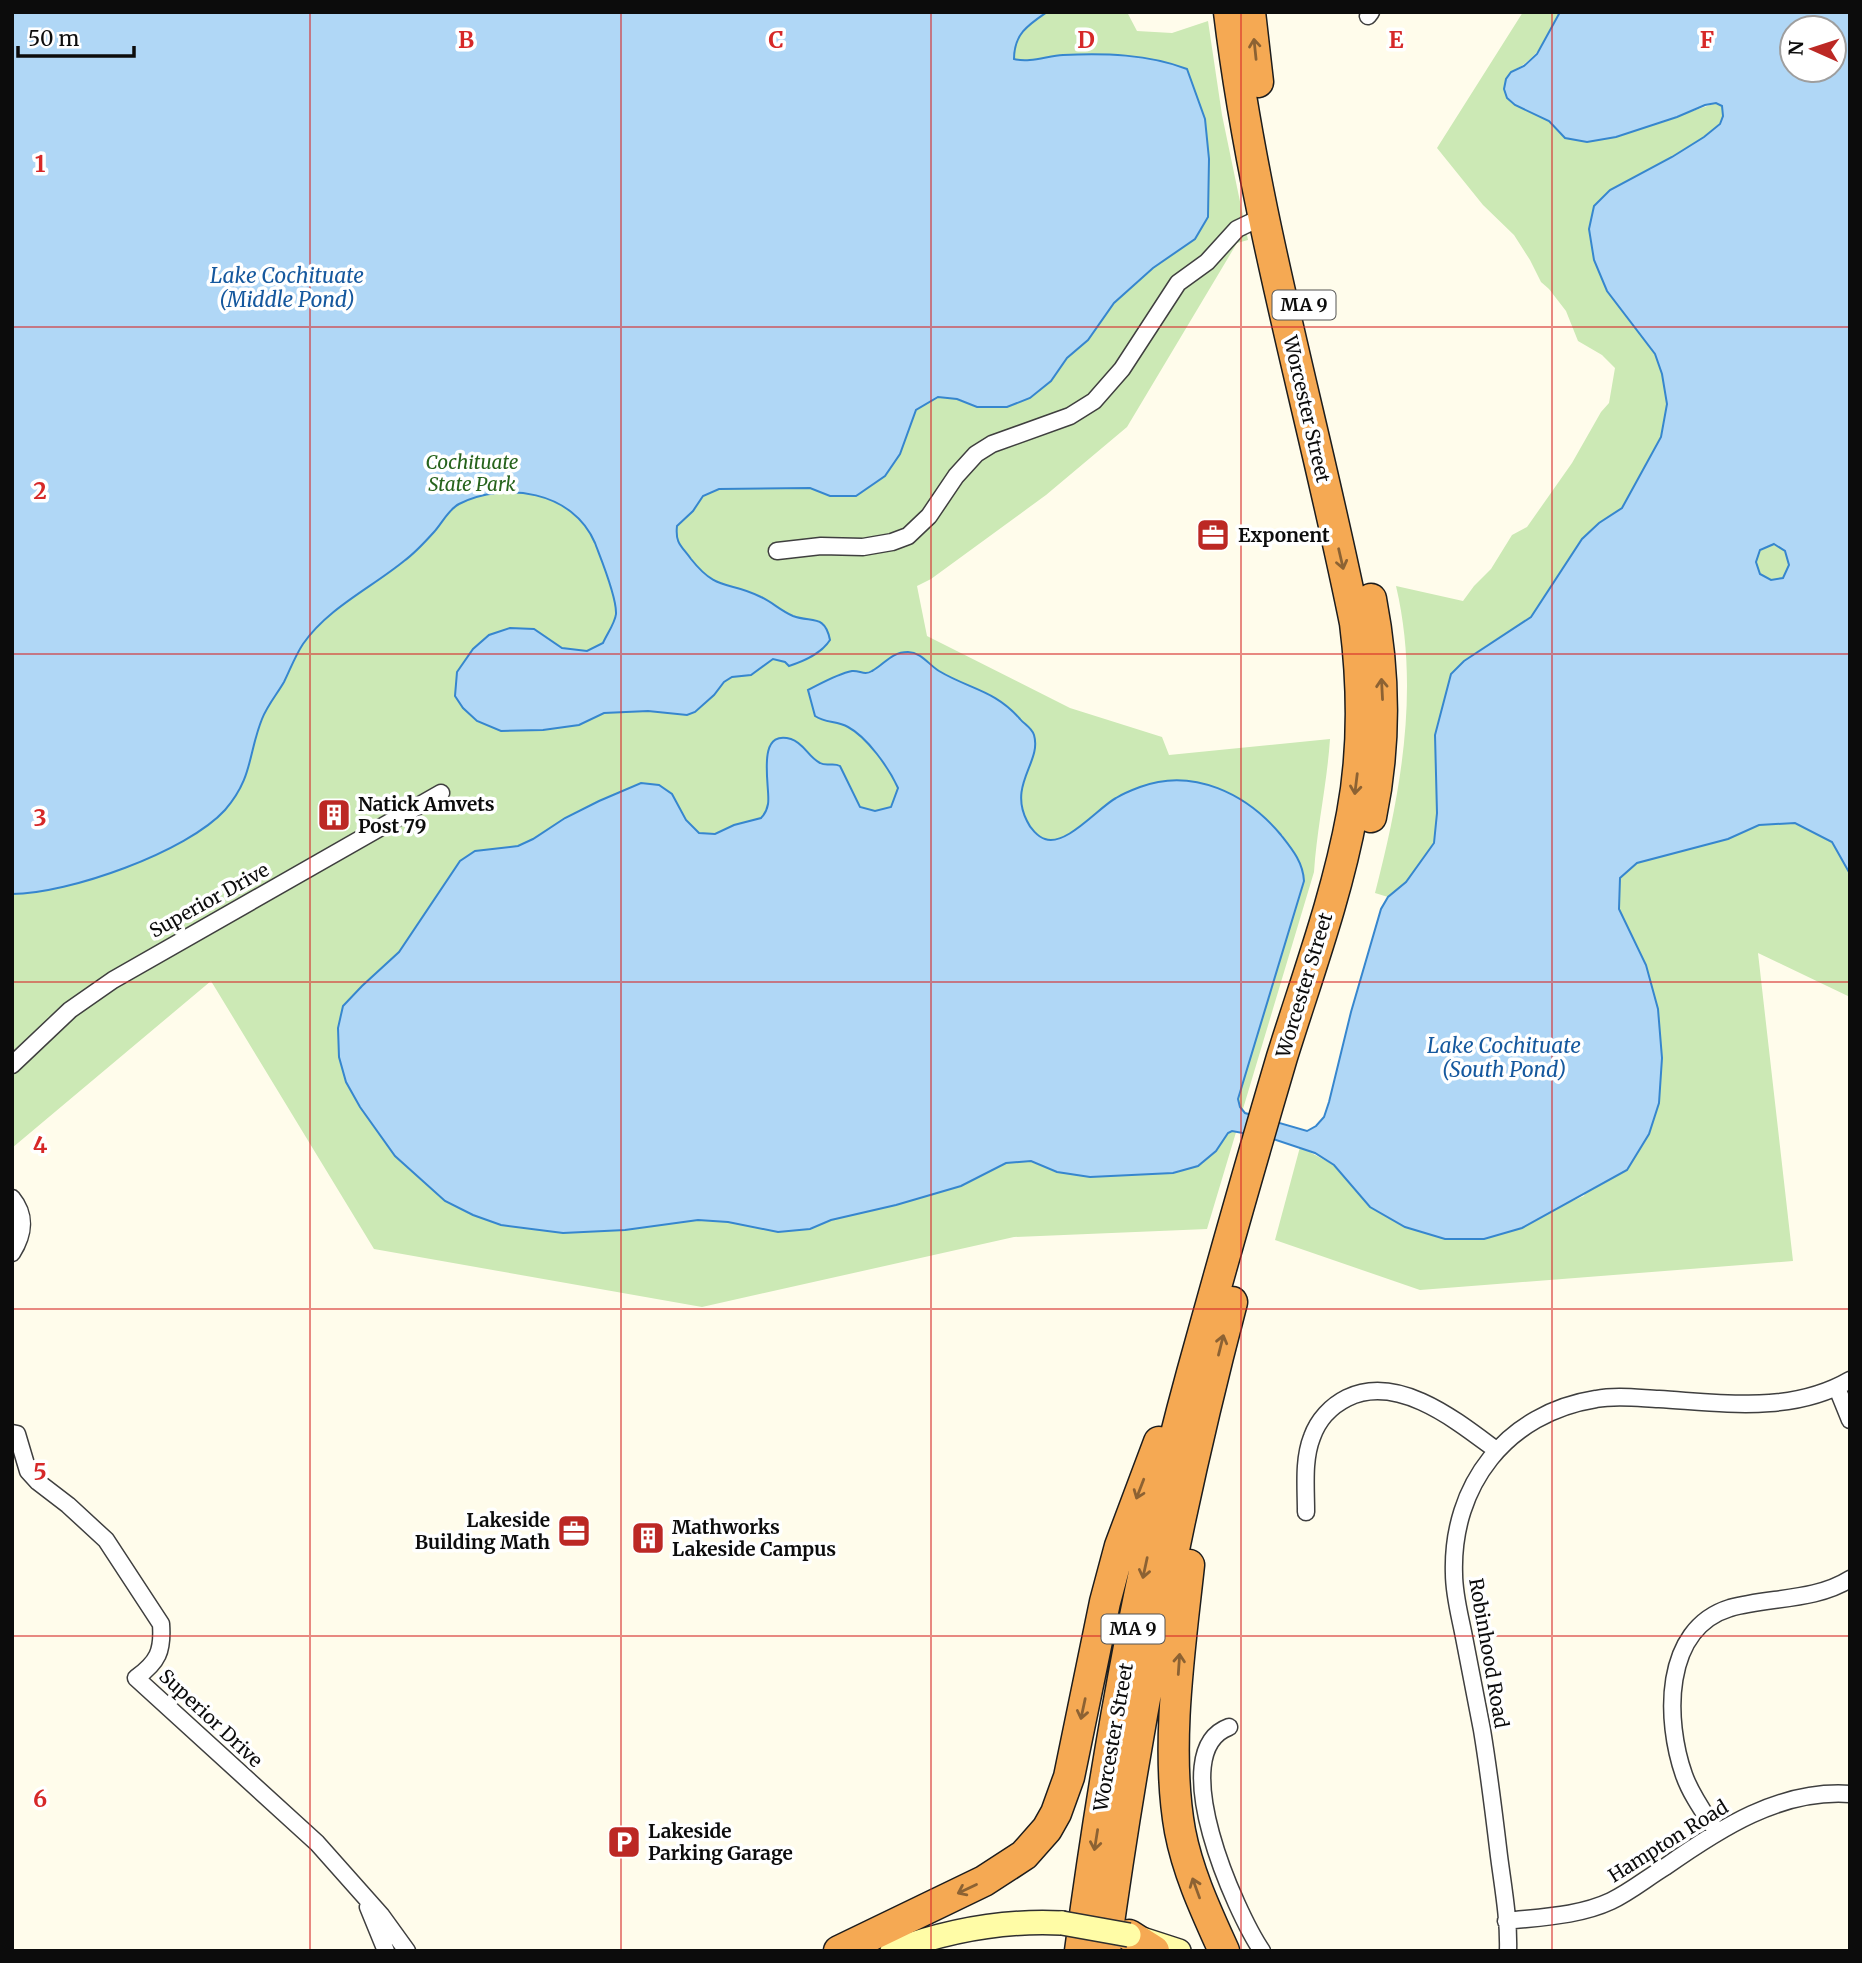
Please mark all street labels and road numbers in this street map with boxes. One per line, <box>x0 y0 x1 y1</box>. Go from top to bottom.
road number: MA 9 <box>1272 290 1336 320</box>
street label: Worcester Street <box>1278 332 1336 485</box>
street label: Superior Drive <box>145 857 273 943</box>
street label: Worcester Street <box>1270 909 1338 1061</box>
street label: Robinhood Road <box>1464 1576 1514 1730</box>
road number: MA 9 <box>1102 1614 1164 1644</box>
street label: Worcester Street <box>1088 1660 1138 1814</box>
street label: Superior Drive <box>154 1664 268 1772</box>
street label: Hampton Road <box>1604 1795 1732 1887</box>

